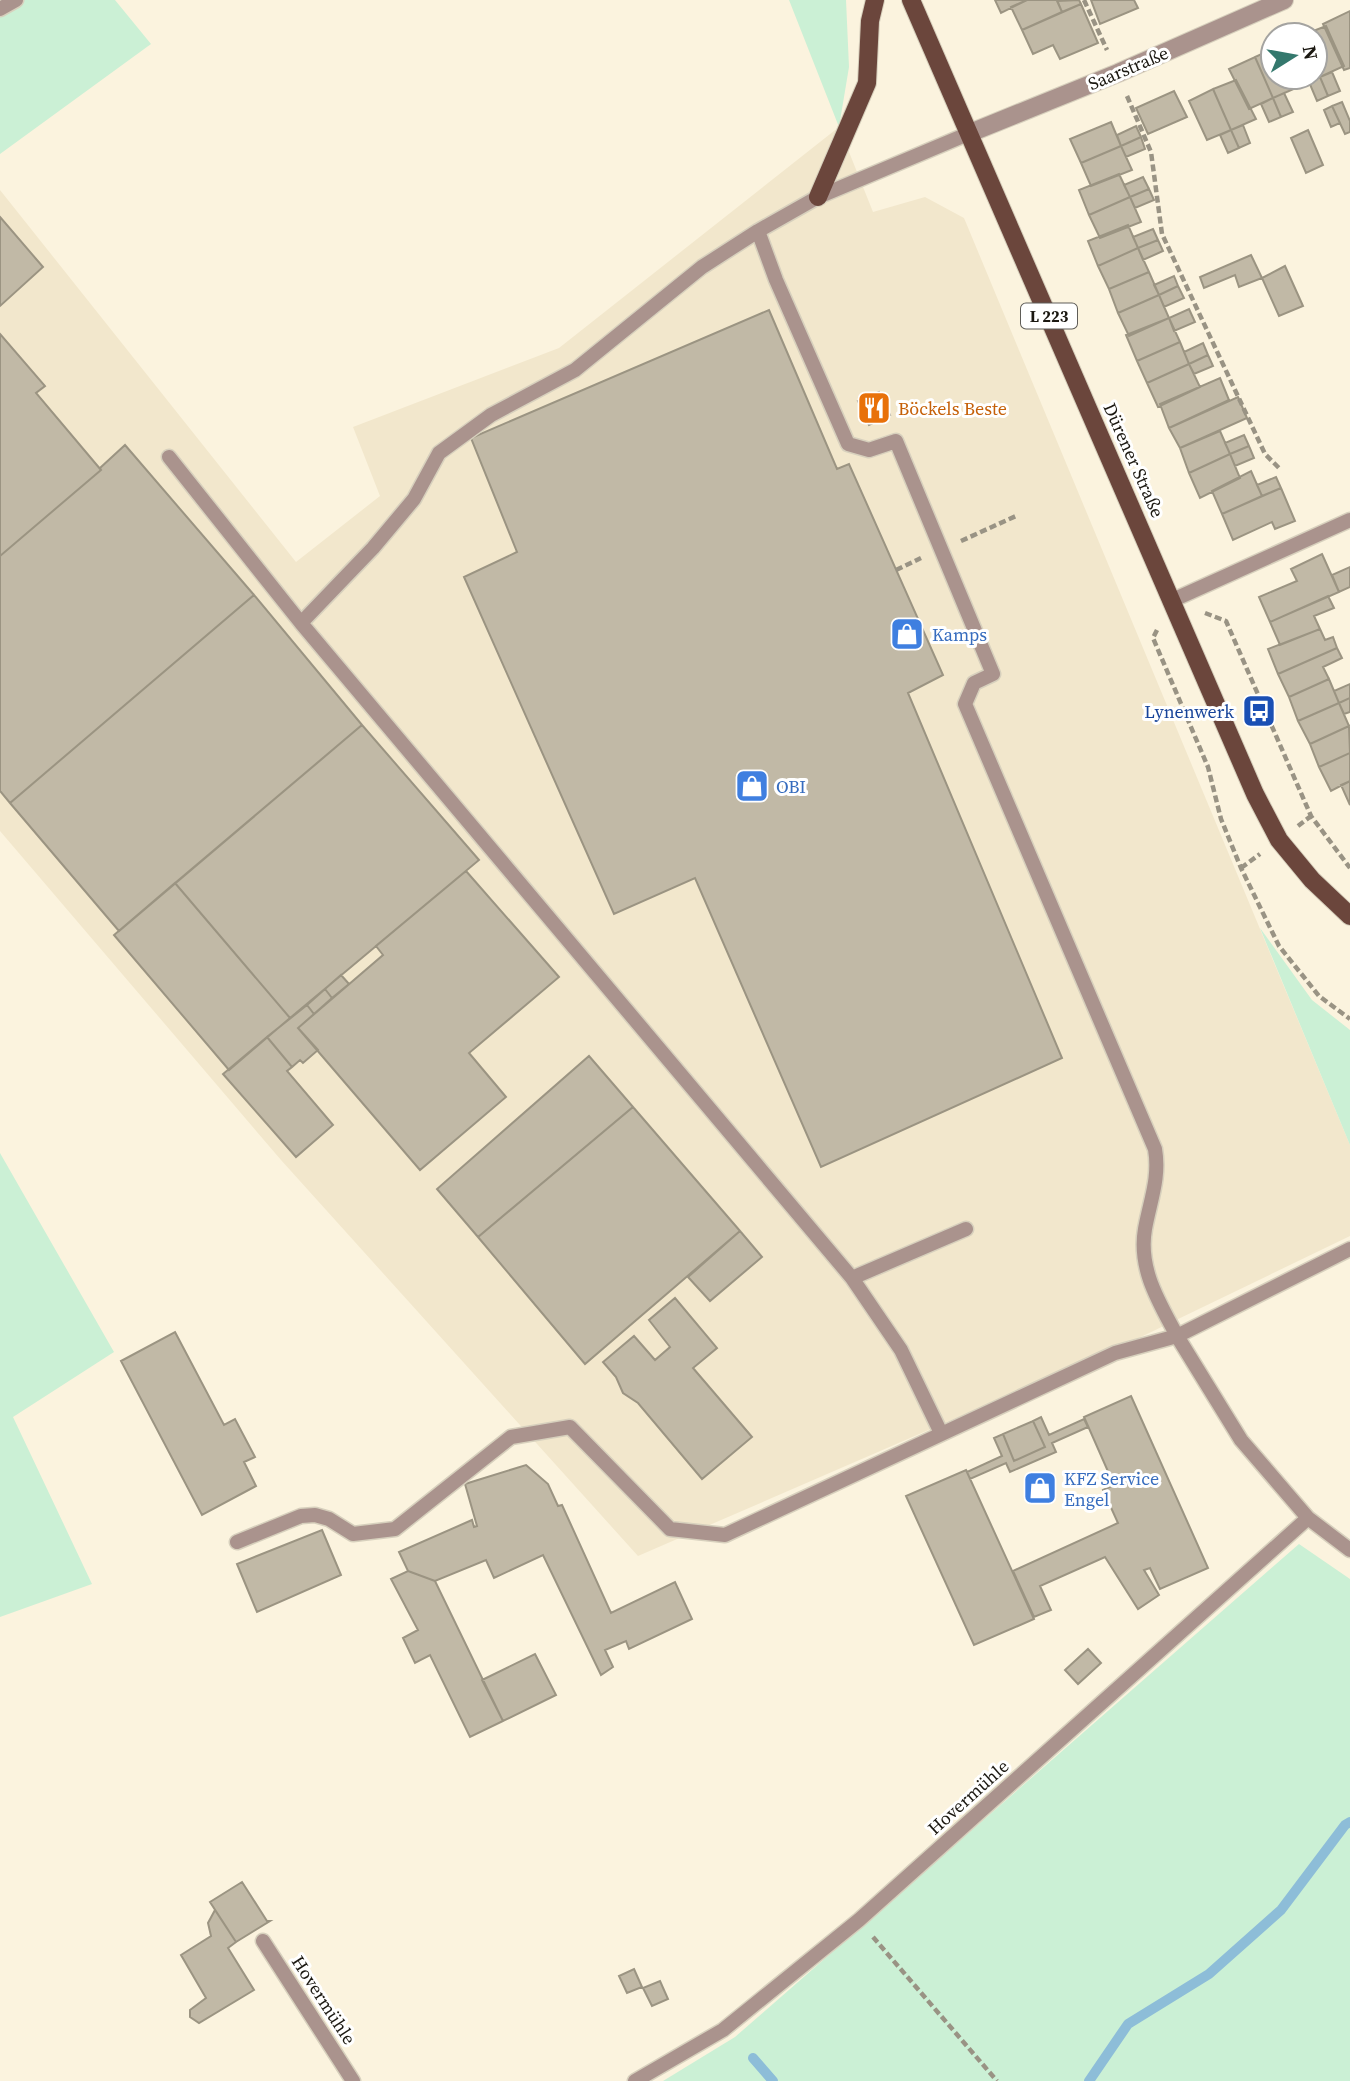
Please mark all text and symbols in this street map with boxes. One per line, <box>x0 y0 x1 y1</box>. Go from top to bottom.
north arrow <box>1259 21 1329 91</box>
street label: Saarstraße <box>1084 40 1172 96</box>
text: N <box>1297 43 1325 62</box>
road number: L 223 <box>1021 304 1077 328</box>
restaurant icon: Böckels Beste <box>855 389 893 427</box>
place label: Böckels Beste <box>898 396 1007 421</box>
street label: Dürener Straße <box>1098 399 1170 521</box>
shop icon: Kamps <box>888 615 926 653</box>
place label: Kamps <box>932 622 987 647</box>
bus stop icon: Lynenwerk <box>1240 692 1278 730</box>
place label: Lynenwerk <box>1144 699 1234 724</box>
shop icon: OBI <box>733 767 771 805</box>
place label: OBI <box>776 774 806 799</box>
place label: KFZ Service Engel <box>1064 1466 1159 1512</box>
shop icon: KFZ Service Engel <box>1021 1469 1059 1507</box>
street label: Hovermühle <box>922 1754 1014 1840</box>
street label: Hovermühle <box>286 1951 362 2049</box>

